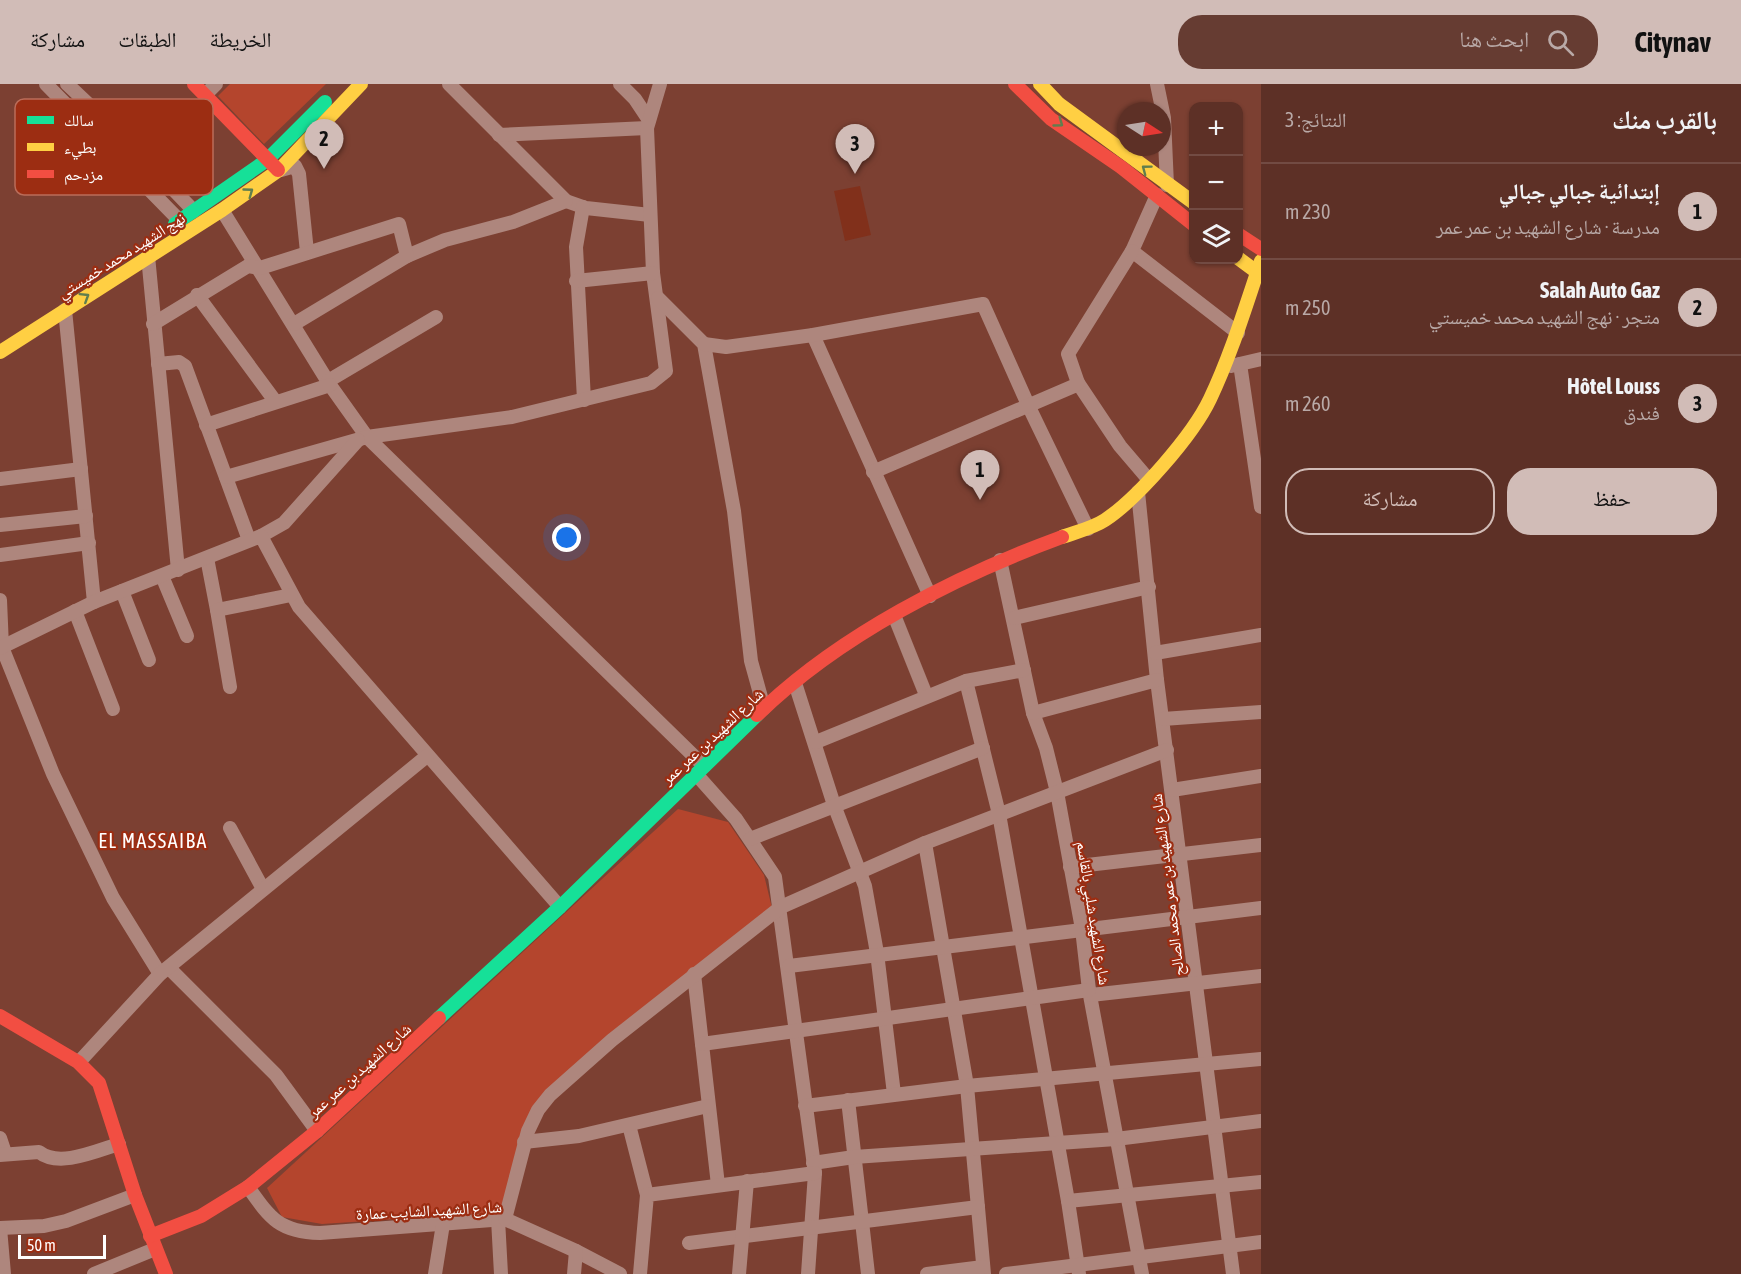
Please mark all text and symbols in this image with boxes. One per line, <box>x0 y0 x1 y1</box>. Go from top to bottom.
search box <box>1178 15 1598 69</box>
text: ابحث هنا <box>1459 26 1529 52</box>
icon: search <box>1544 26 1577 59</box>
text: Citynav <box>1634 26 1711 58</box>
text: مشاركة <box>30 27 85 51</box>
text: الطبقات <box>118 27 177 51</box>
text: الخريطة <box>210 27 271 51</box>
legend <box>15 99 213 195</box>
north arrow <box>1117 102 1171 156</box>
map controls <box>1189 102 1243 264</box>
button: + <box>1189 102 1243 156</box>
text: بالقرب منك <box>1612 105 1717 135</box>
text: النتائج: 3 <box>1285 108 1347 131</box>
text: سالك <box>64 111 94 129</box>
one-way arrow <box>1052 116 1063 127</box>
pin: 2 <box>304 120 344 169</box>
pin: 3 <box>836 124 874 174</box>
text: بطيء <box>64 138 96 160</box>
button: − <box>1189 156 1243 210</box>
text: مزدحم <box>64 165 103 185</box>
one-way arrow <box>1142 165 1153 176</box>
text: إبتدائية جبالي جبالي <box>1499 178 1660 204</box>
one-way arrow <box>242 188 253 199</box>
text: 230 m <box>1285 200 1330 223</box>
text: 1 <box>1693 200 1702 223</box>
street label: نهج الشهيد محمد خميستي <box>54 208 190 305</box>
button: layers <box>1189 210 1243 264</box>
text: مدرسة · شارع الشهيد بن عمر عمر <box>1436 215 1660 238</box>
text: Salah Auto Gaz <box>1540 277 1660 303</box>
one-way arrow <box>78 294 89 305</box>
text: 250 m <box>1285 296 1330 319</box>
text: 2 <box>1693 296 1702 319</box>
text: متجر · نهج الشهيد محمد خميستي <box>1429 305 1660 328</box>
text: Hôtel Louss <box>1567 373 1660 399</box>
text: 260 m <box>1285 392 1330 415</box>
text: 3 <box>1693 392 1702 415</box>
text: فندق <box>1623 401 1660 424</box>
pin: 1 <box>960 450 1000 500</box>
button: مشاركة <box>1285 468 1495 535</box>
button: حفظ <box>1507 468 1717 535</box>
your location <box>552 523 581 552</box>
street label: شارع الشهيد بن عمر عمر <box>657 684 768 790</box>
street label: شارع الشهيد بن عمر محمد الصالح <box>1147 793 1189 977</box>
district label: EL MASSAIBA <box>98 829 208 852</box>
street label: شارع الشهيد شلبي بالقاسم <box>1070 840 1114 987</box>
street label: شارع الشهيد بن عمر عمر <box>303 1019 416 1123</box>
street label: شارع الشهيد الشايب عمارة <box>356 1197 503 1225</box>
scale bar <box>18 1232 106 1260</box>
text: 50 m <box>27 1236 56 1254</box>

